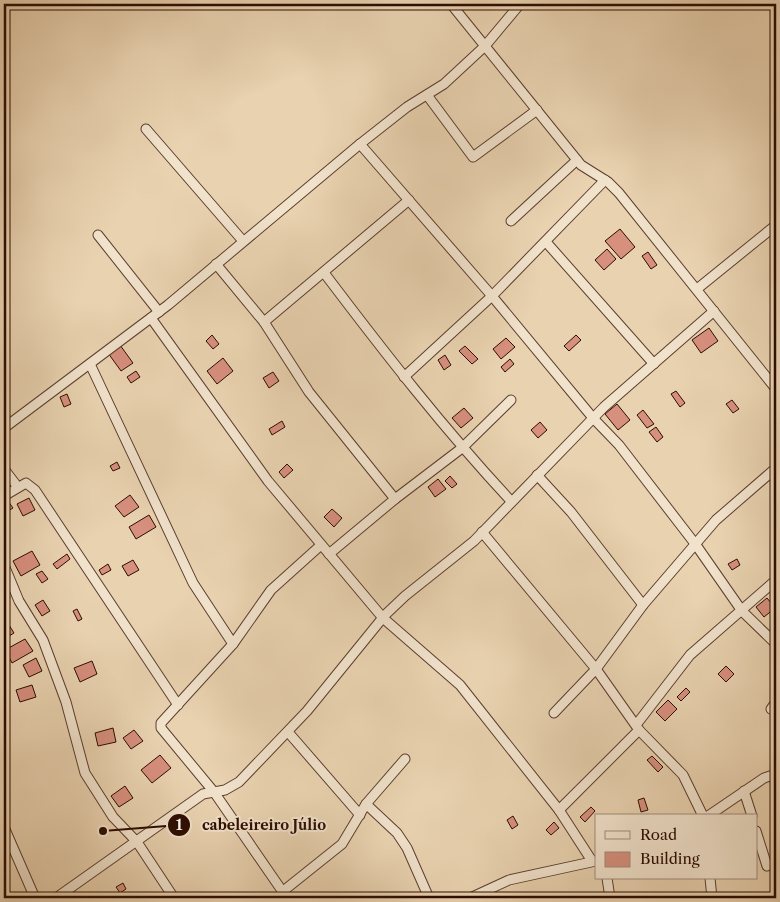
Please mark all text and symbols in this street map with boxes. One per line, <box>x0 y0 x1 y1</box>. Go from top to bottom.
callout: cabeleireiro Júlio <box>166 810 336 839</box>
legend <box>595 814 758 880</box>
text: 1 <box>176 815 183 834</box>
text: cabeleireiro Júlio <box>202 816 326 834</box>
text: Road <box>640 825 677 844</box>
text: Building <box>640 849 700 868</box>

